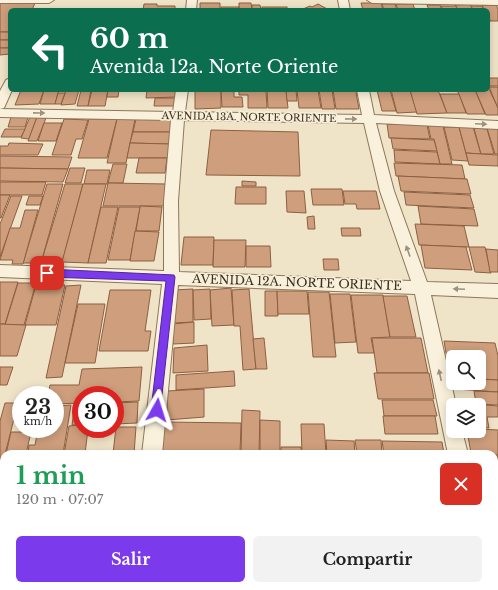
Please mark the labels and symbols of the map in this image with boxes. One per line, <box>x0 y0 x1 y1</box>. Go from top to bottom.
street label: AVENIDA 13A. NORTE ORIENTE <box>161 109 336 125</box>
one-way arrow <box>33 110 46 116</box>
one-way arrow <box>345 116 358 122</box>
one-way arrow <box>475 121 488 127</box>
one-way arrow <box>405 244 411 256</box>
pin <box>30 256 64 290</box>
street label: AVENIDA 12A. NORTE ORIENTE <box>191 271 402 293</box>
one-way arrow <box>453 286 465 293</box>
one-way arrow <box>437 369 443 381</box>
speed limit sign: 30 <box>72 386 124 438</box>
position arrow <box>136 389 178 431</box>

